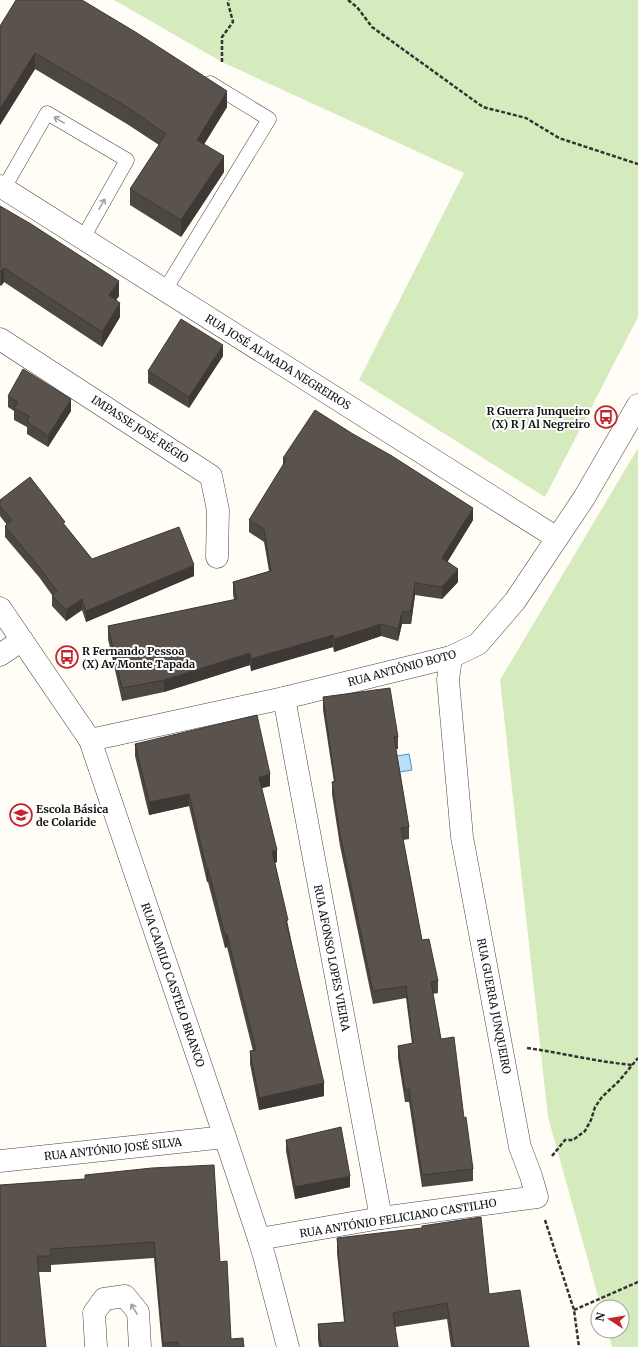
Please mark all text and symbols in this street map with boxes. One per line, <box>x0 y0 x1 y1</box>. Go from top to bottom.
one-way arrow <box>54 116 65 124</box>
one-way arrow <box>99 198 107 210</box>
street label: RUA JOSÉ ALMADA NEGREIROS <box>203 311 354 413</box>
street label: IMPASSE JOSÉ RÉGIO <box>89 392 191 466</box>
place label: R Guerra Junqueiro (X) R J Al Negreiro <box>486 404 590 431</box>
bus stop icon: R Guerra Junqueiro (X) R J Al Negreiro <box>593 404 619 430</box>
bus stop icon: R Fernando Pessoa (X) Av Monte Tapada <box>54 644 80 670</box>
place label: R Fernando Pessoa (X) Av Monte Tapada <box>82 644 195 671</box>
street label: RUA ANTÓNIO BOTO <box>346 647 458 689</box>
school or university icon: Escola Básica de Colaride <box>8 802 34 828</box>
place label: Escola Básica de Colaride <box>36 802 108 829</box>
street label: RUA AFONSO LOPES VIEIRA <box>311 883 353 1033</box>
street label: RUA CAMILO CASTELO BRANCO <box>138 901 208 1069</box>
street label: RUA GUERRA JUNQUEIRO <box>474 937 514 1075</box>
street label: RUA ANTÓNIO JOSÉ SILVA <box>43 1135 183 1163</box>
street label: RUA ANTÓNIO FELICIANO CASTILHO <box>299 1195 498 1240</box>
north arrow <box>590 1299 630 1339</box>
one-way arrow <box>130 1304 139 1315</box>
text: N <box>592 1311 608 1323</box>

